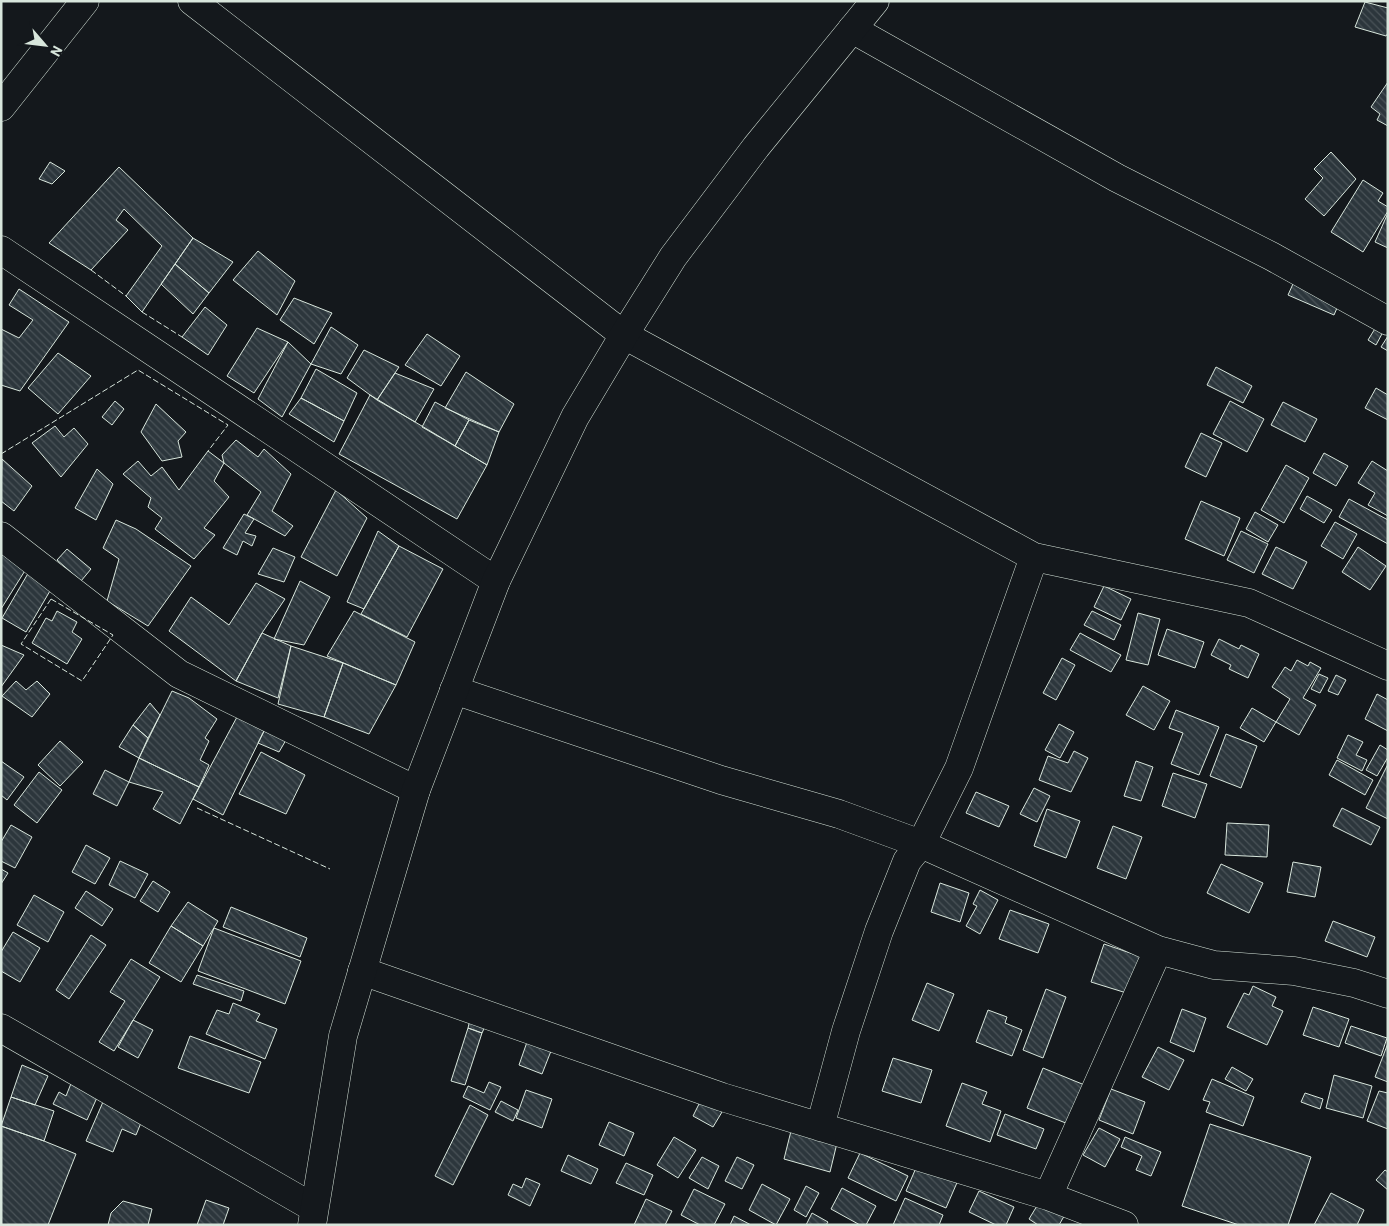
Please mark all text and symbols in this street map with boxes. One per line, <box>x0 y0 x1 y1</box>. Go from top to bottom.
north arrow <box>20 20 70 70</box>
text: N <box>47 43 67 59</box>

